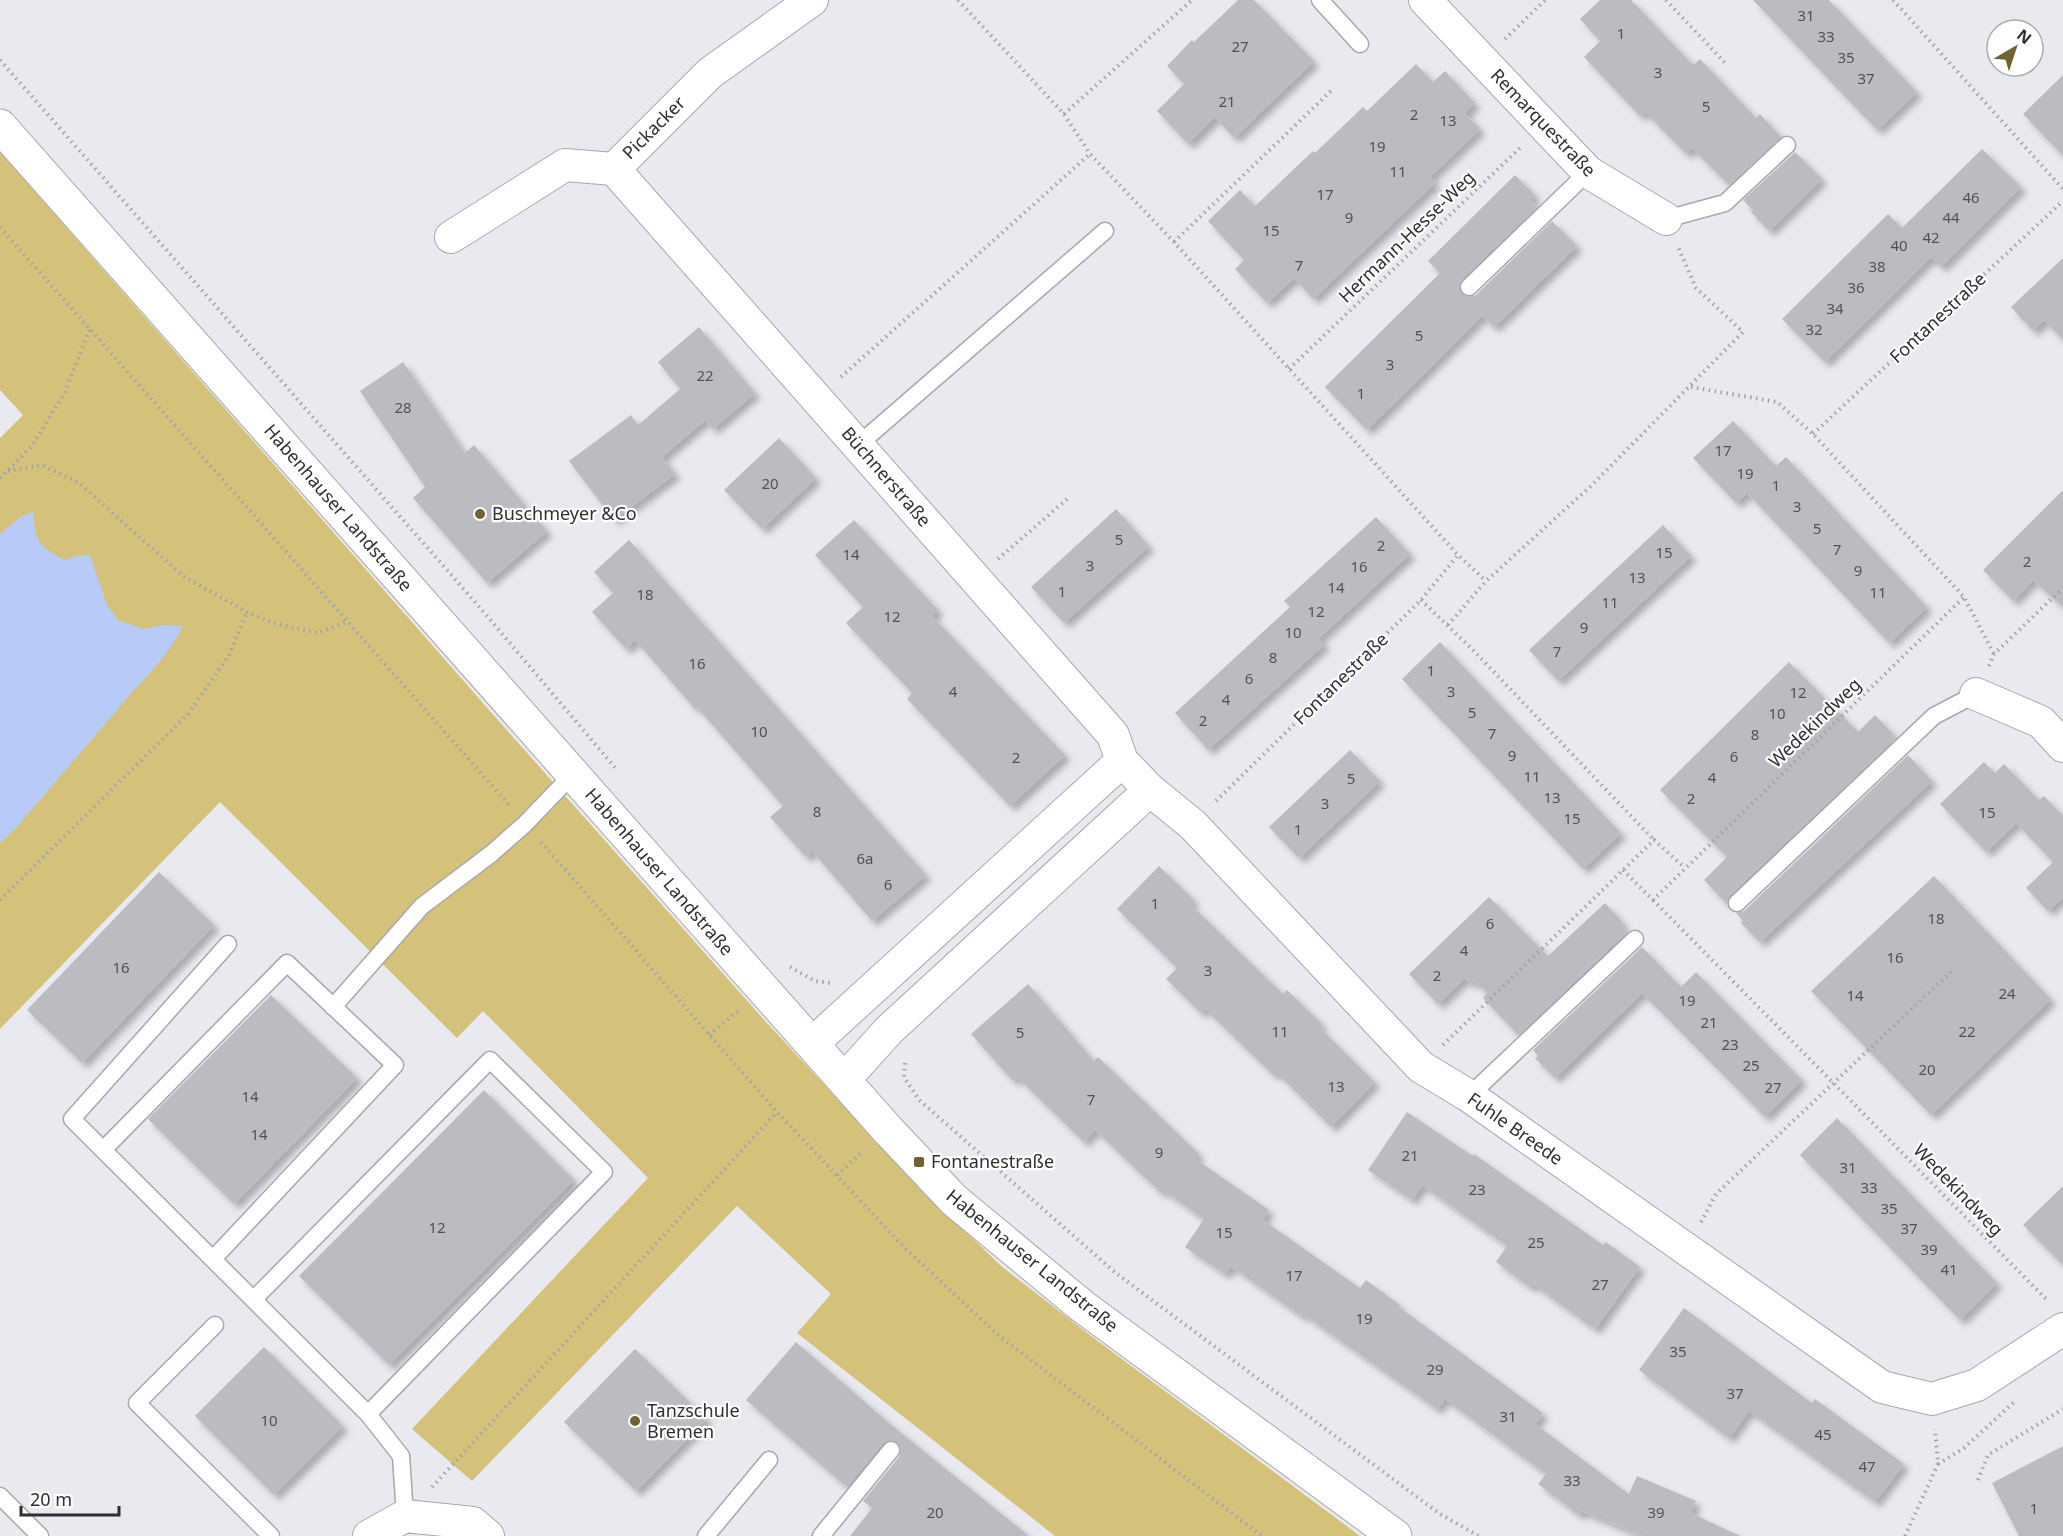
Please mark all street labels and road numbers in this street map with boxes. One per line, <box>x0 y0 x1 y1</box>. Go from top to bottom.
street label: Remarquestraße <box>1486 63 1601 182</box>
street label: Pickacker <box>617 90 690 164</box>
street label: Hermann-Hesse-Weg <box>1333 165 1479 307</box>
street label: Fontanestraße <box>1884 267 1990 368</box>
street label: Habenhauser Landstraße <box>259 419 418 596</box>
street label: Büchnerstraße <box>837 421 937 531</box>
street label: Fontanestraße <box>1288 627 1393 730</box>
street label: Wedekindweg <box>1763 672 1866 772</box>
street label: Habenhauser Landstraße <box>580 783 739 960</box>
street label: Fuhle Breede <box>1463 1086 1568 1170</box>
street label: Wedekindweg <box>1909 1138 2009 1241</box>
street label: Habenhauser Landstraße <box>942 1183 1124 1337</box>

